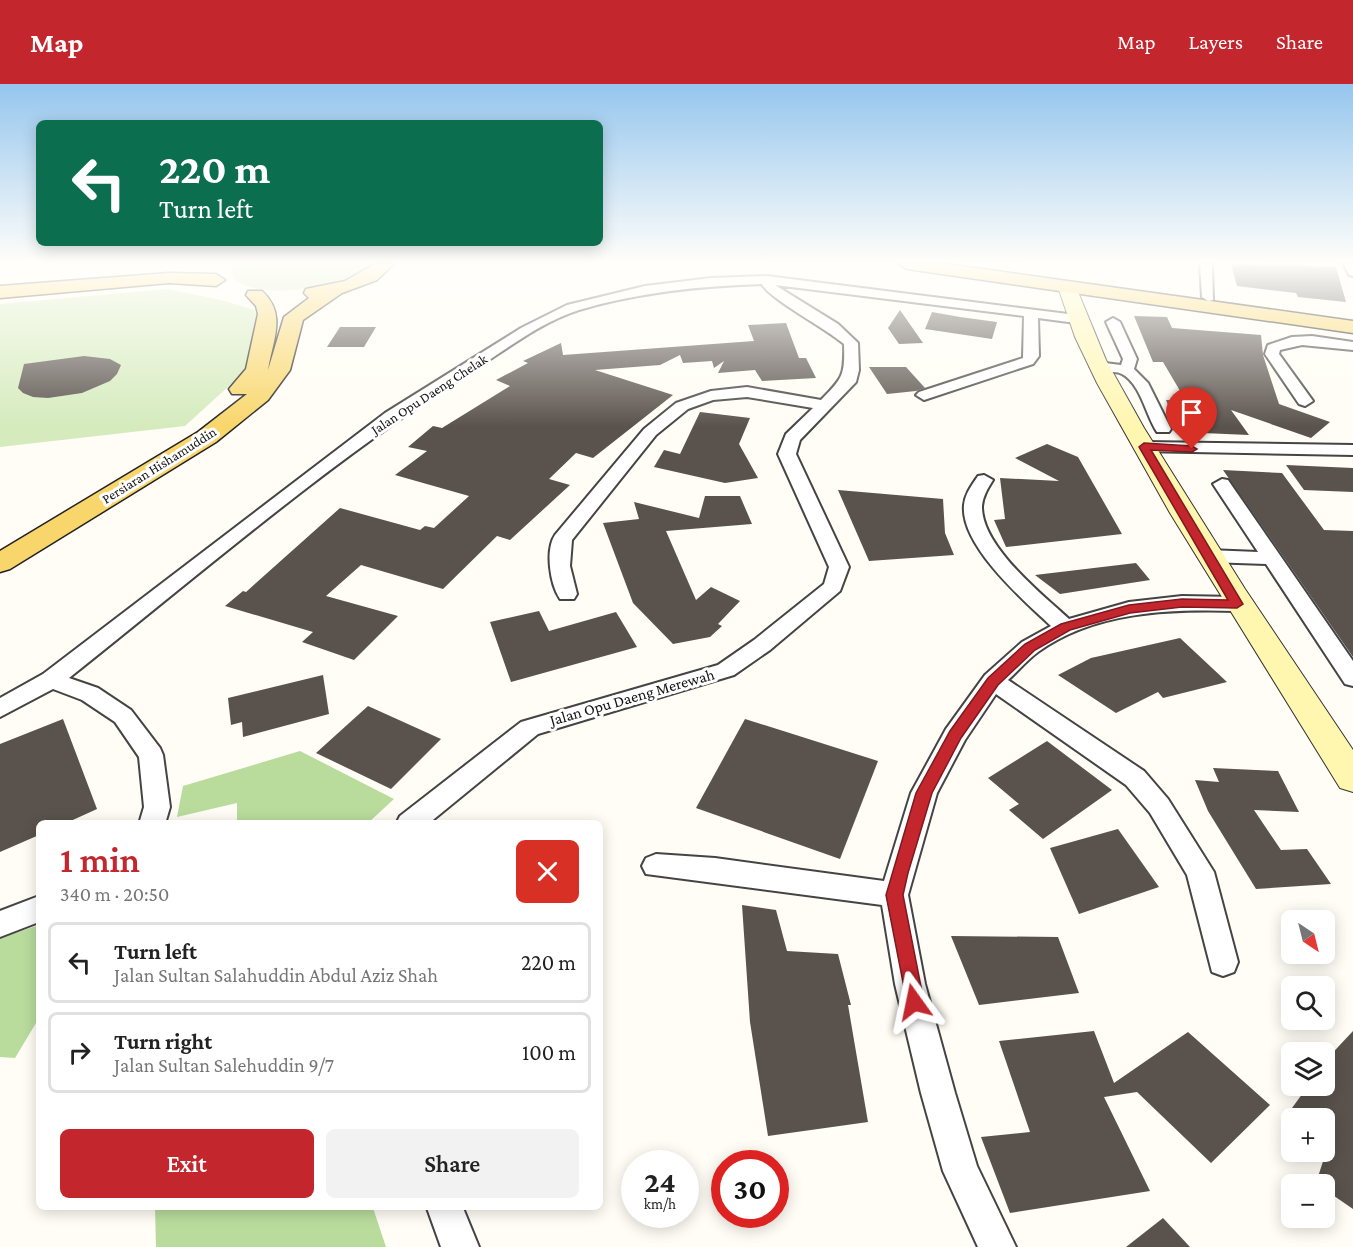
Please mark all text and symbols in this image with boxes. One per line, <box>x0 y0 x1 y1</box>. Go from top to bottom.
text: Map <box>30 27 83 58</box>
text: Map <box>1117 30 1156 54</box>
text: Layers <box>1189 30 1243 54</box>
text: Share <box>1276 30 1323 54</box>
icon: left <box>60 144 138 222</box>
text: 220 m <box>159 145 270 192</box>
text: Turn left <box>159 194 253 224</box>
street label: Jalan Opu Daeng Chelak <box>366 350 490 439</box>
pin <box>1166 387 1217 449</box>
icon: arrive <box>1175 396 1208 429</box>
street label: Persiaran Hishamuddin <box>99 423 219 507</box>
street label: Jalan Opu Daeng Merewah <box>546 665 717 730</box>
text: 1 min <box>60 840 140 880</box>
button: close <box>516 840 579 903</box>
text: 340 m · 20:50 <box>60 883 169 905</box>
north arrow <box>1281 910 1335 964</box>
map controls <box>1281 910 1335 1228</box>
text: Turn left <box>114 939 197 964</box>
icon: left <box>63 946 96 979</box>
text: 220 m <box>521 950 576 975</box>
text: Jalan Sultan Salahuddin Abdul Aziz Shah <box>114 964 438 986</box>
position arrow <box>882 970 946 1034</box>
button: search <box>1281 976 1335 1030</box>
text: Turn right <box>114 1029 212 1054</box>
icon: right <box>63 1036 96 1069</box>
text: 100 m <box>522 1040 576 1065</box>
button: layers <box>1281 1042 1335 1096</box>
text: Jalan Sultan Salehuddin 9/7 <box>114 1054 334 1076</box>
button: + <box>1281 1108 1335 1162</box>
button: Exit <box>60 1129 314 1198</box>
button: Share <box>326 1129 579 1198</box>
speed limit sign: 30 <box>711 1150 789 1228</box>
text: 24 <box>644 1165 676 1198</box>
button: − <box>1281 1174 1335 1228</box>
text: km/h <box>644 1196 676 1212</box>

